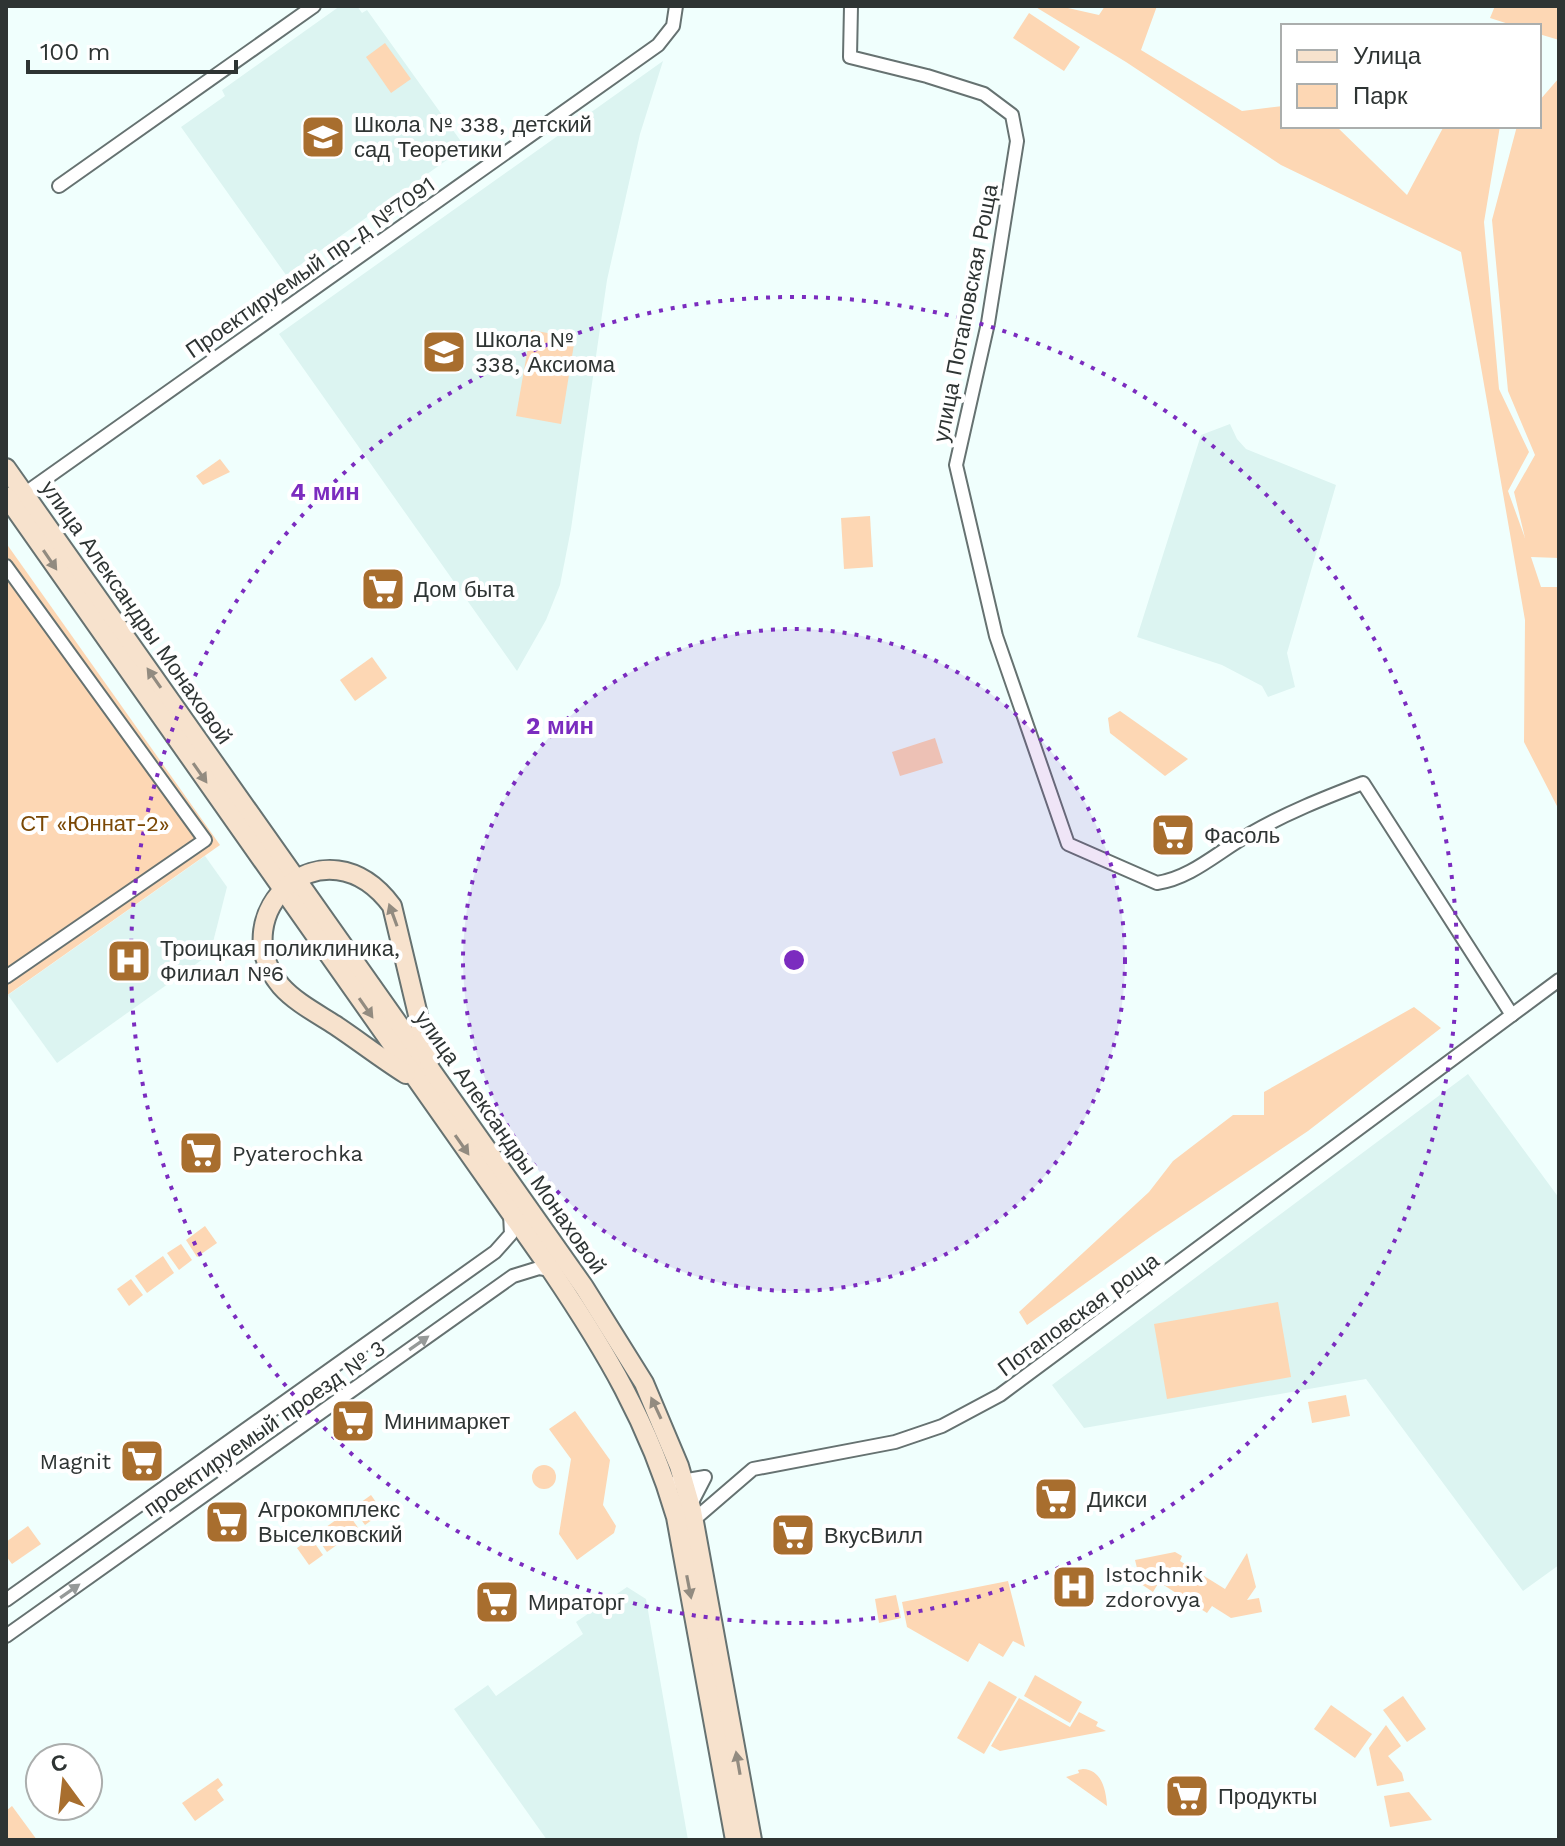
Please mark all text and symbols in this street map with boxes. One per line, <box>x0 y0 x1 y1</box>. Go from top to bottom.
scale bar <box>28 24 236 74</box>
legend <box>1281 24 1541 128</box>
text: 100 m <box>40 38 110 66</box>
text: Улица <box>1353 42 1422 70</box>
text: Парк <box>1353 82 1408 110</box>
place label: Школа № 338, детский сад Теоретики <box>354 112 592 162</box>
school or university icon: Школа № 338, детский сад Теоретики <box>299 113 347 161</box>
street label: Проектируемый пр-д №7091 <box>181 172 440 363</box>
street label: улица Потаповская Роща <box>928 181 1003 444</box>
place label: Школа № 338, Аксиома <box>475 327 616 377</box>
school or university icon: Школа № 338, Аксиома <box>420 328 468 376</box>
street label: улица Александры Монаховой <box>36 476 237 749</box>
text: 4 мин <box>290 478 360 506</box>
one-way arrow <box>42 550 57 571</box>
supermarket icon: Дом быта <box>359 565 407 613</box>
place label: Дом быта <box>414 577 515 602</box>
one-way arrow <box>147 668 162 689</box>
text: 2 мин <box>526 712 594 740</box>
one-way arrow <box>191 763 207 783</box>
park label: СТ «Юннат-2» <box>20 811 170 836</box>
supermarket icon: Фасоль <box>1149 811 1197 859</box>
place label: Фасоль <box>1204 823 1280 848</box>
one-way arrow <box>386 903 399 927</box>
place label: Троицкая поликлиника, Филиал №6 <box>160 936 400 986</box>
hospital icon: Троицкая поликлиника, Филиал №6 <box>105 937 153 985</box>
centre of rings <box>780 946 808 974</box>
one-way arrow <box>358 998 373 1019</box>
street label: улица Александры Монаховой <box>410 1006 611 1279</box>
supermarket icon: Pyaterochka <box>177 1129 225 1177</box>
one-way arrow <box>454 1135 470 1156</box>
place label: Pyaterochka <box>232 1141 363 1166</box>
street label: Потаповская роща <box>993 1247 1164 1381</box>
street label: проектируемый проезд № 3 <box>139 1335 390 1522</box>
one-way arrow <box>408 1336 429 1351</box>
one-way arrow <box>649 1396 663 1420</box>
supermarket icon: Минимаркет <box>329 1397 377 1445</box>
place label: Минимаркет <box>384 1409 510 1434</box>
supermarket icon: Magnit <box>118 1437 166 1485</box>
place label: Magnit <box>39 1449 111 1474</box>
supermarket icon: Дикси <box>1032 1475 1080 1523</box>
place label: Дикси <box>1087 1487 1147 1512</box>
place label: Агрокомплекс Выселковский <box>258 1497 403 1547</box>
supermarket icon: Агрокомплекс Выселковский <box>203 1498 251 1546</box>
supermarket icon: ВкусВилл <box>769 1511 817 1559</box>
place label: ВкусВилл <box>824 1523 923 1548</box>
place label: Istochnik zdorovya <box>1105 1562 1203 1612</box>
hospital icon: Istochnik zdorovya <box>1050 1563 1098 1611</box>
one-way arrow <box>683 1575 695 1600</box>
supermarket icon: Мираторг <box>473 1578 521 1626</box>
one-way arrow <box>59 1583 80 1599</box>
place label: Мираторг <box>528 1590 625 1615</box>
north arrow <box>24 1742 104 1822</box>
text: С <box>48 1749 70 1777</box>
one-way arrow <box>732 1750 744 1775</box>
supermarket icon: Продукты <box>1163 1772 1211 1820</box>
place label: Продукты <box>1218 1784 1317 1809</box>

